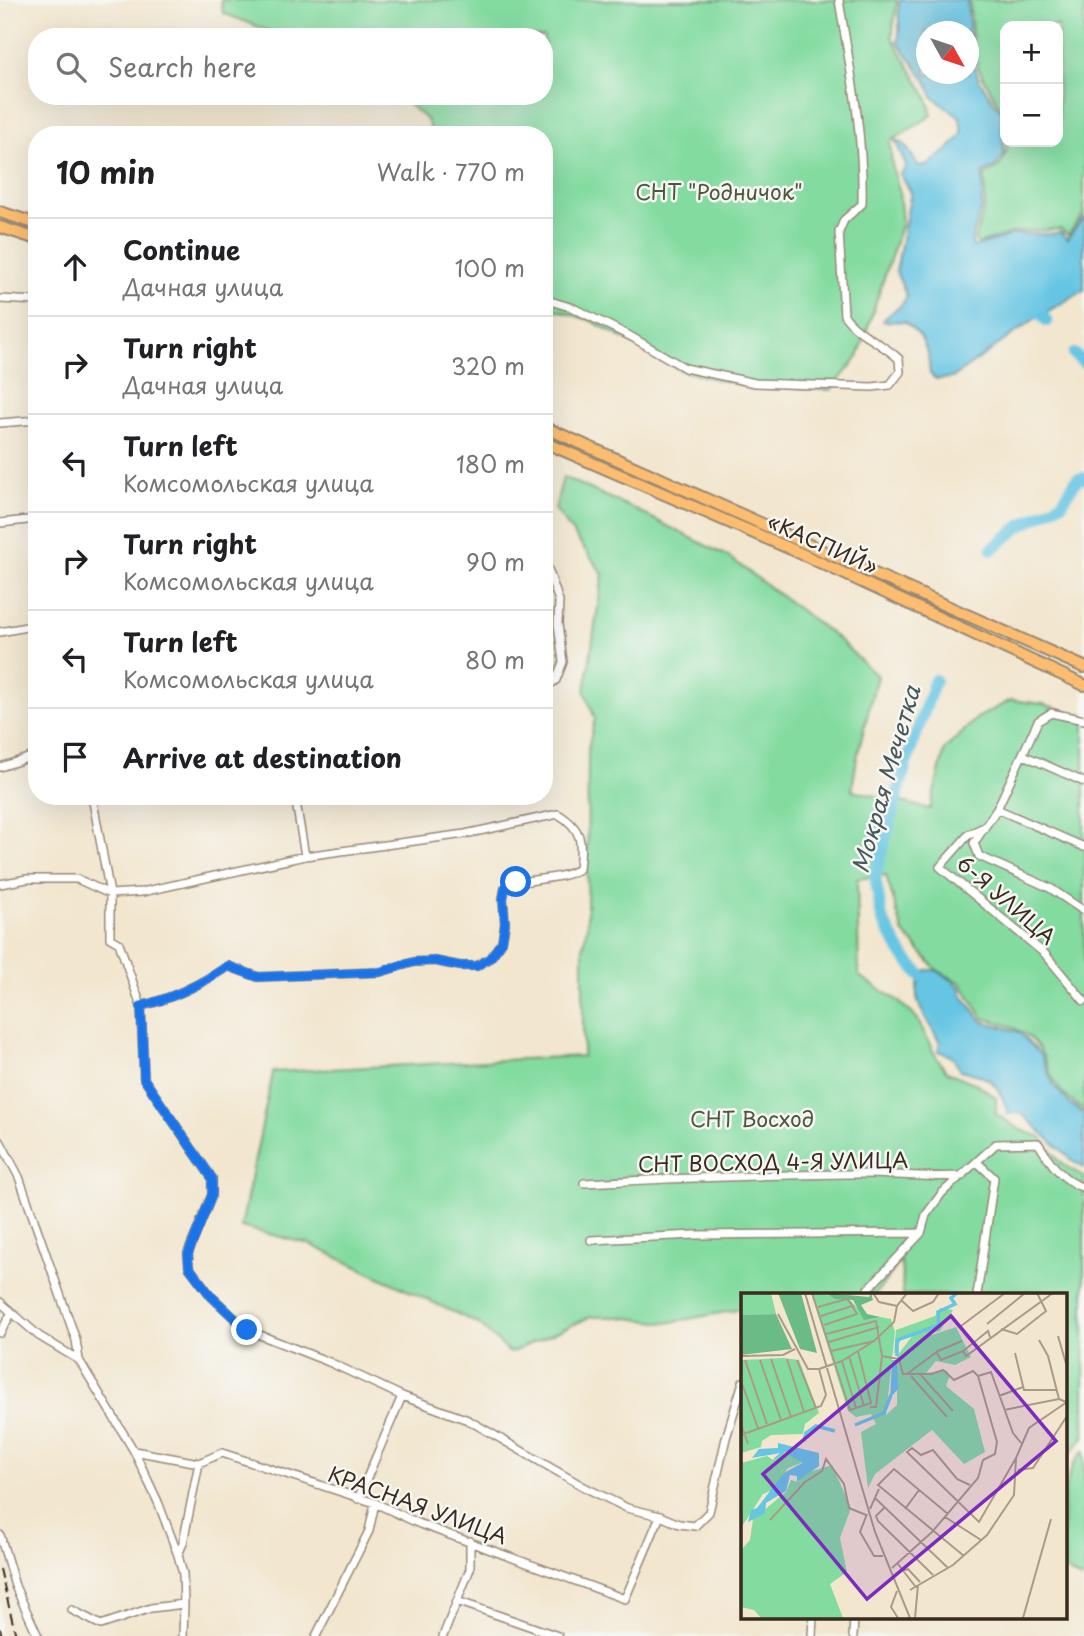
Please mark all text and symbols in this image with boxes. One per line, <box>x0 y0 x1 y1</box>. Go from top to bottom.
north arrow <box>916 21 979 84</box>
map controls <box>1000 21 1063 147</box>
button: + <box>1000 21 1063 84</box>
search box <box>28 28 553 105</box>
text: Search here <box>108 47 257 86</box>
icon: search <box>52 48 90 86</box>
button: − <box>1000 84 1063 147</box>
text: 10 min <box>56 149 155 194</box>
text: Walk · 770 m <box>377 154 525 189</box>
park label: СНТ "Родничок" <box>635 175 803 207</box>
text: Continue <box>123 230 240 269</box>
icon: ahead <box>56 248 94 286</box>
text: 100 m <box>455 250 525 285</box>
text: Дачная улица <box>123 269 283 304</box>
text: Turn right <box>123 328 257 367</box>
icon: right <box>56 346 94 384</box>
text: 320 m <box>451 348 525 383</box>
text: Дачная улица <box>123 367 283 402</box>
text: Turn left <box>123 426 238 465</box>
icon: left <box>56 444 94 482</box>
text: 180 m <box>456 446 525 481</box>
text: Комсомольская улица <box>123 465 374 500</box>
street label: «КАСПИЙ» <box>763 504 883 582</box>
text: Turn right <box>123 524 257 563</box>
icon: right <box>56 542 94 580</box>
text: 90 m <box>466 544 525 579</box>
text: Комсомольская улица <box>123 563 374 598</box>
text: Turn left <box>123 622 238 661</box>
icon: left <box>56 640 94 678</box>
text: 80 m <box>465 642 525 677</box>
text: Комсомольская улица <box>123 661 374 696</box>
water label: Мокрая Мечетка <box>842 681 929 877</box>
icon: arrive <box>56 738 94 776</box>
text: Arrive at destination <box>123 738 402 777</box>
street label: 6-Я УЛИЦА <box>950 847 1064 951</box>
route start <box>500 866 531 897</box>
park label: СНТ Восход <box>690 1102 814 1134</box>
street label: СНТ ВОСХОД 4-Я УЛИЦА <box>637 1143 909 1179</box>
inset map <box>741 1293 1066 1618</box>
route end <box>231 1314 262 1345</box>
street label: КРАСНАЯ УЛИЦА <box>324 1457 512 1551</box>

